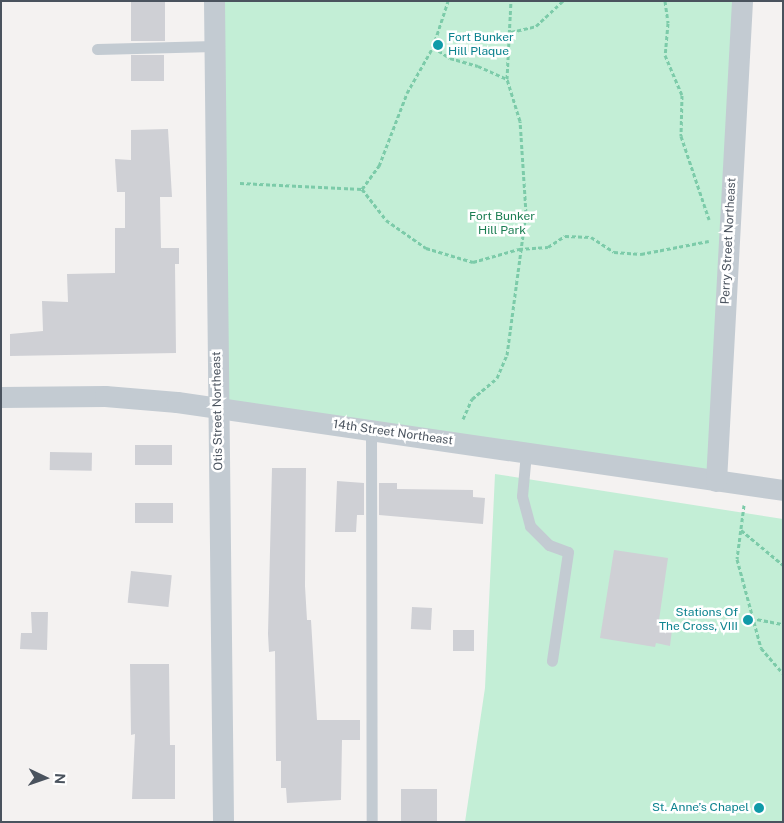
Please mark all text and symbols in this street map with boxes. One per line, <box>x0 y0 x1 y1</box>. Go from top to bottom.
place label: Fort Bunker Hill Plaque <box>448 31 514 59</box>
marker: Fort Bunker Hill Plaque <box>432 39 444 51</box>
street label: Perry Street Northeast <box>718 177 740 305</box>
park label: Fort Bunker Hill Park <box>469 210 535 238</box>
street label: Otis Street Northeast <box>210 351 226 471</box>
street label: 14th Street Northeast <box>332 417 454 449</box>
place label: Stations Of The Cross, VIII <box>658 606 738 634</box>
marker: Stations Of The Cross, VIII <box>742 614 754 626</box>
north arrow <box>20 753 70 803</box>
text: N <box>52 773 68 785</box>
place label: St. Anne’s Chapel <box>652 801 749 815</box>
marker: St. Anne’s Chapel <box>753 802 765 814</box>

